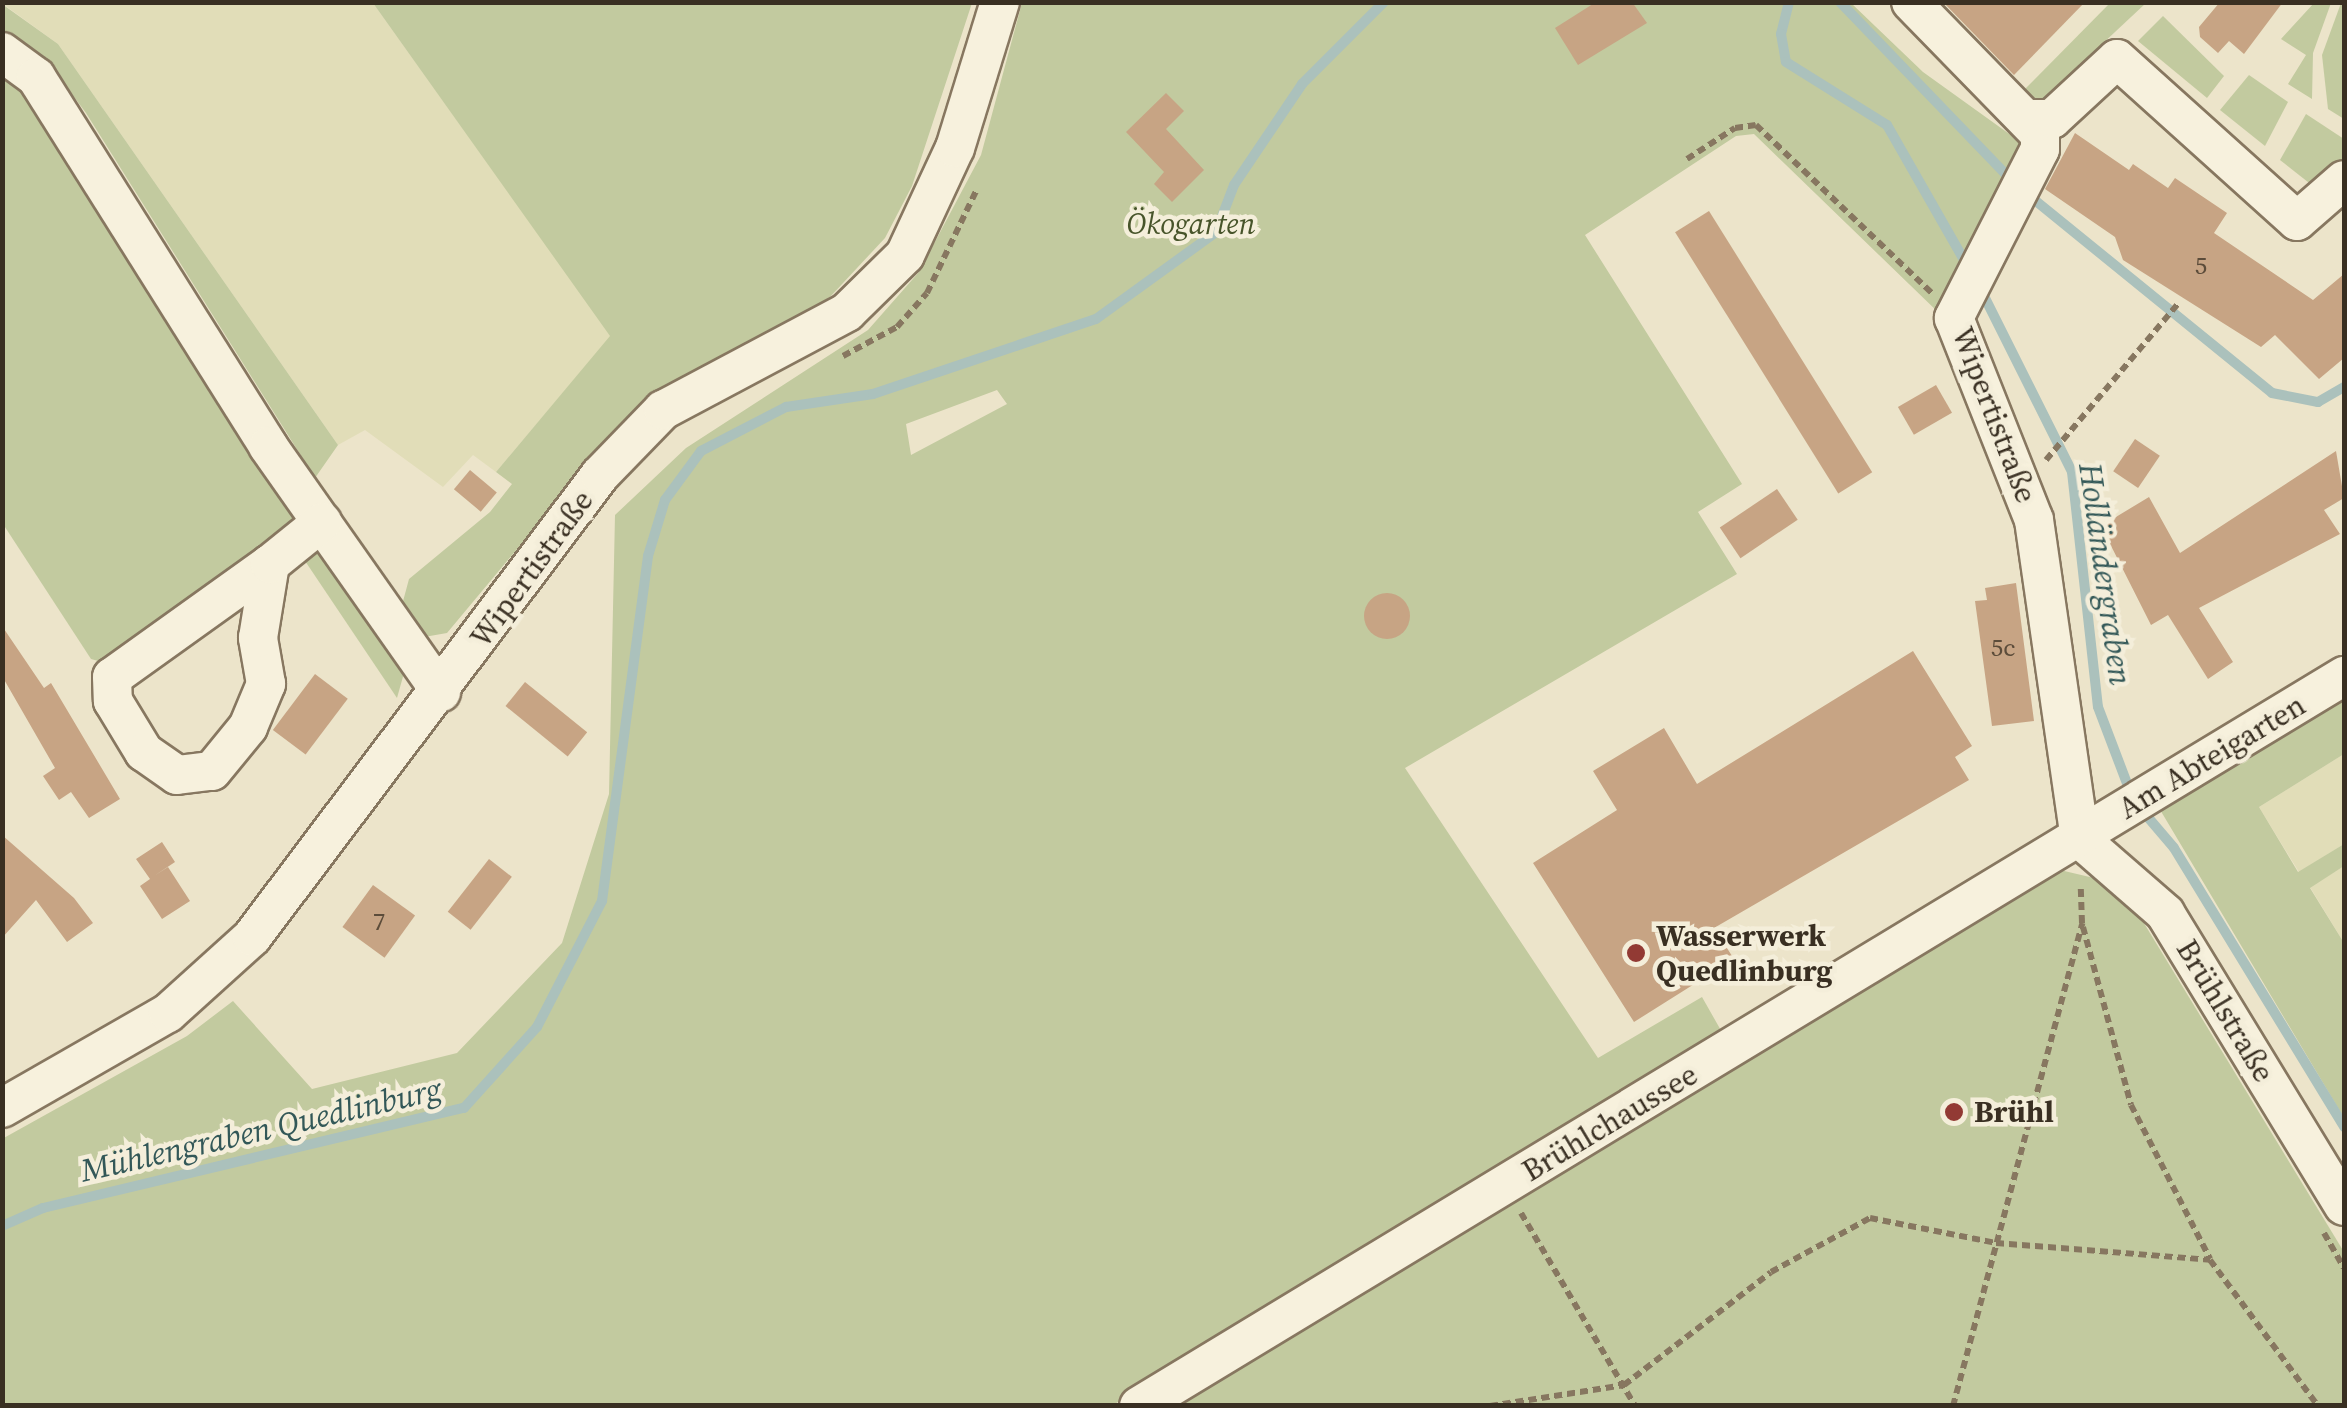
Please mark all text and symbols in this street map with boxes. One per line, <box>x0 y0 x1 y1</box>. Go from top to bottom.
park label: Ökogarten <box>1127 206 1255 242</box>
house number: 5 <box>2195 250 2207 280</box>
street label: Wipertistraße <box>1944 322 2044 508</box>
water label: Holländergraben <box>2070 461 2140 687</box>
street label: Wipertistraße <box>463 484 601 654</box>
house number: 5c <box>1991 632 2015 662</box>
street label: Am Abteigarten <box>2112 687 2312 827</box>
house number: 7 <box>373 906 385 936</box>
place label: Wasserwerk Quedlinburg <box>1656 918 1832 988</box>
street label: Brühlstraße <box>2169 933 2281 1089</box>
marker: Wasserwerk Quedlinburg <box>1625 942 1647 964</box>
street label: Brühlchaussee <box>1516 1057 1704 1189</box>
water label: Mühlengraben Quedlinburg <box>77 1070 445 1190</box>
place label: Brühl <box>1974 1094 2054 1130</box>
marker: Brühl <box>1943 1101 1965 1123</box>

